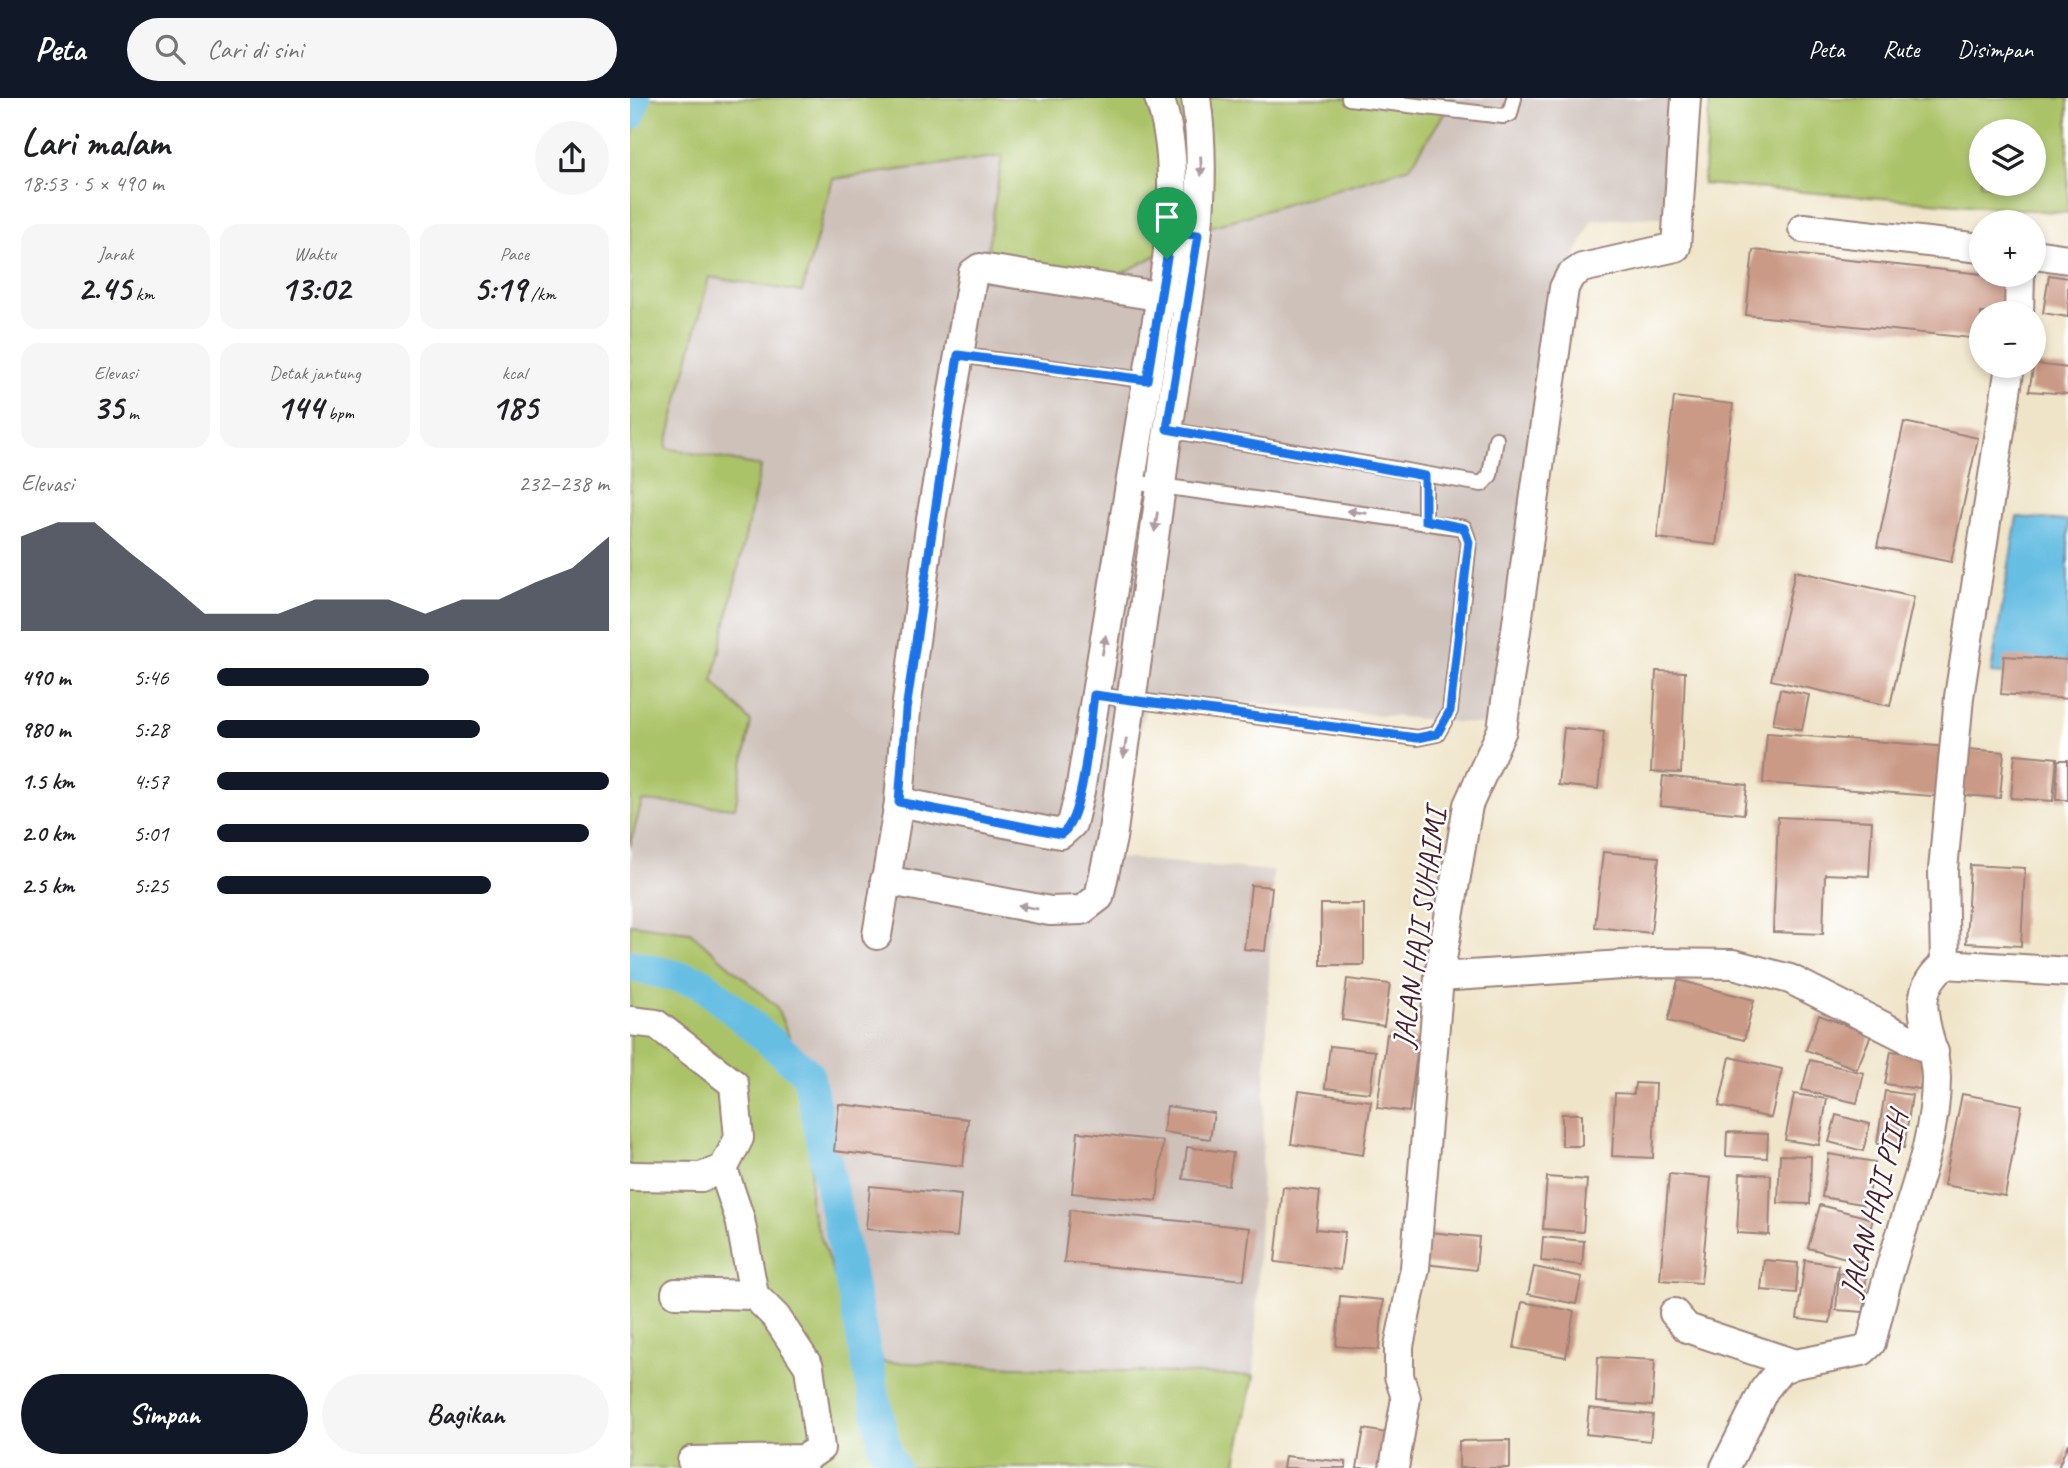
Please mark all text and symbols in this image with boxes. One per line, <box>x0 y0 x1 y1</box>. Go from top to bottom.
search box <box>127 18 617 81</box>
text: Peta <box>35 28 85 70</box>
icon: search <box>151 30 189 68</box>
text: Cari di sini <box>207 33 303 66</box>
text: Peta <box>1808 34 1844 64</box>
text: Rute <box>1882 34 1919 64</box>
text: Disimpan <box>1957 34 2033 64</box>
text: Lari malam <box>21 119 169 166</box>
map controls <box>1969 119 2046 378</box>
button: layers <box>1969 119 2046 196</box>
button: share <box>535 121 609 195</box>
one-way arrow <box>1195 155 1206 177</box>
text: 18:53 · 5 × 490 m <box>21 169 164 198</box>
pin <box>1137 187 1197 259</box>
icon: arrive <box>1148 198 1186 236</box>
button: + <box>1969 210 2046 287</box>
text: Jarak <box>98 242 133 266</box>
text: Waktu <box>294 242 336 266</box>
text: Pace <box>500 242 529 266</box>
text: 2.45 <box>77 266 131 311</box>
text: 13:02 <box>280 266 350 311</box>
text: 5:19 <box>473 266 526 311</box>
text: km <box>131 282 154 306</box>
text: /km <box>526 282 556 306</box>
button: − <box>1969 301 2046 378</box>
text: Elevasi <box>94 361 137 385</box>
text: Detak jantung <box>269 361 361 385</box>
text: kcal <box>502 361 527 385</box>
text: 35 <box>93 385 124 430</box>
text: 144 <box>276 385 323 430</box>
text: 185 <box>491 385 538 430</box>
text: m <box>124 401 139 425</box>
text: bpm <box>323 401 354 425</box>
text: Elevasi <box>21 469 74 498</box>
text: 232–238 m <box>518 469 609 498</box>
one-way arrow <box>1346 506 1368 517</box>
one-way arrow <box>1151 512 1162 534</box>
one-way arrow <box>1098 634 1109 656</box>
text: 490 m <box>21 663 70 692</box>
text: 5:46 <box>133 663 169 692</box>
text: 980 m <box>21 715 70 744</box>
text: 5:28 <box>133 715 169 744</box>
one-way arrow <box>1119 737 1130 759</box>
text: 1.5 km <box>21 767 74 796</box>
text: 4:57 <box>133 767 169 796</box>
street label: JALAN HAJI SUHAIMI <box>1383 800 1455 1052</box>
text: 2.0 km <box>21 819 75 848</box>
text: 5:01 <box>133 819 169 848</box>
text: 2.5 km <box>21 871 74 900</box>
text: 5:25 <box>133 871 169 900</box>
one-way arrow <box>1017 902 1039 913</box>
street label: JALAN HAJI PIIH <box>1831 1103 1918 1302</box>
button: Simpan <box>21 1374 308 1454</box>
button: Bagikan <box>322 1374 609 1454</box>

